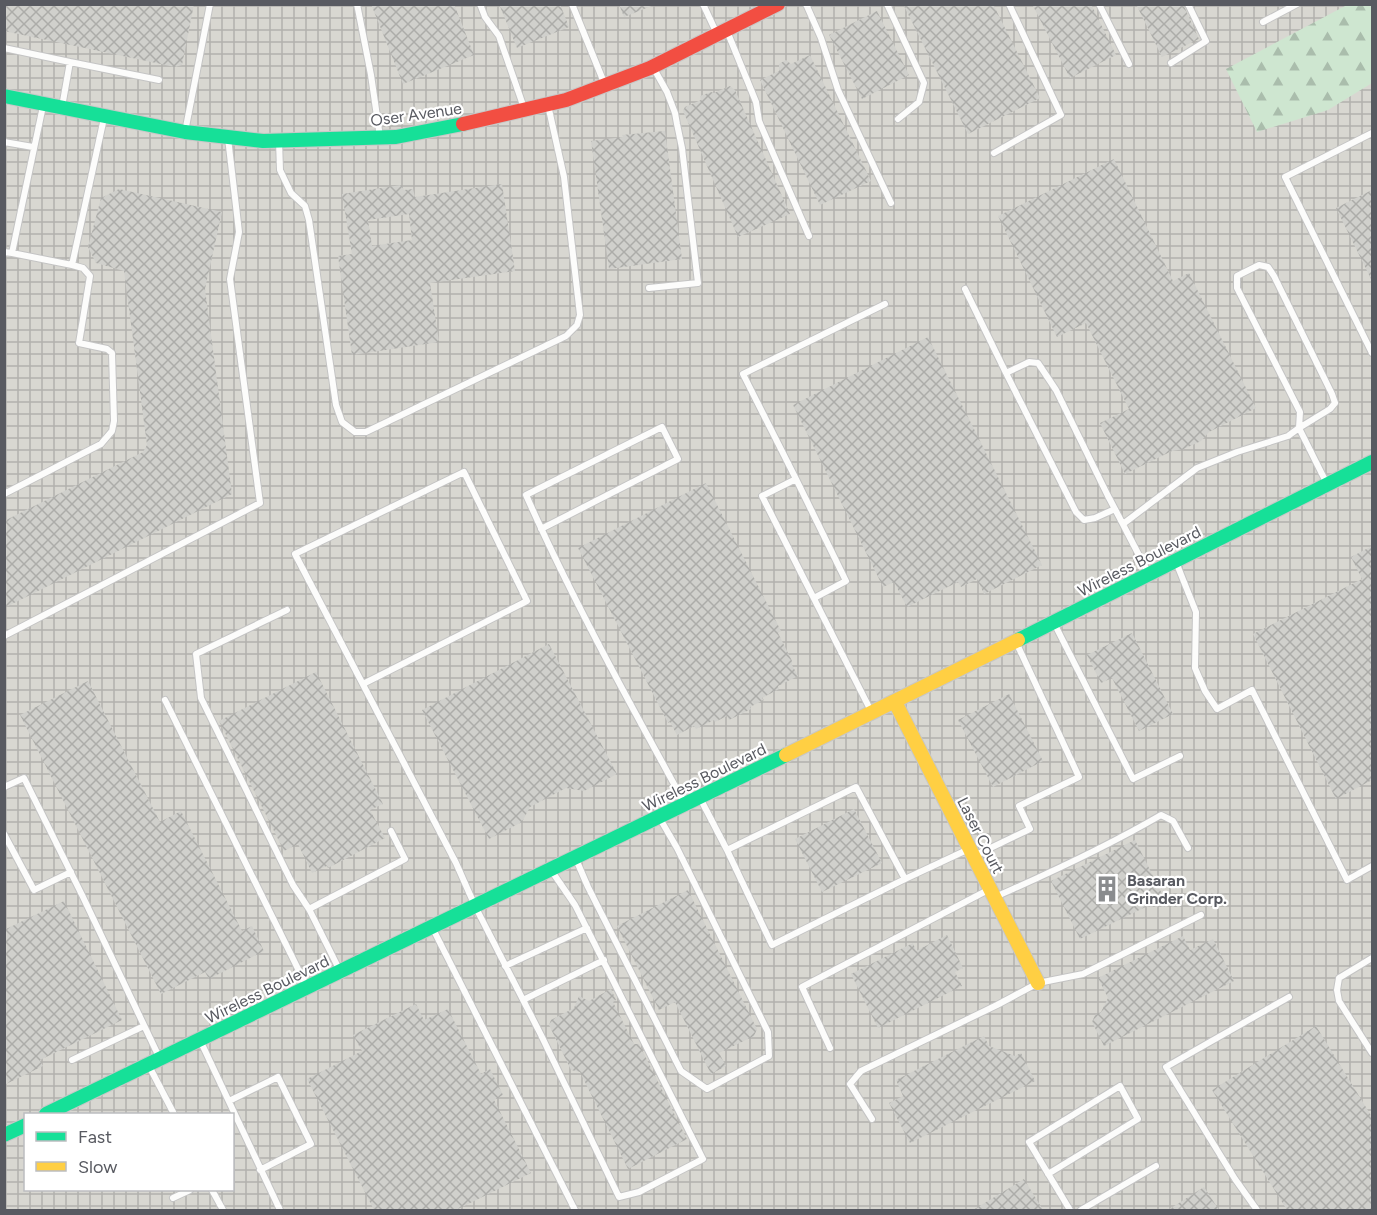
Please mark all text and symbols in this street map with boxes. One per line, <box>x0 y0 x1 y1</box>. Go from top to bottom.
street label: Oser Avenue <box>369 99 463 130</box>
street label: Wireless Boulevard <box>1075 522 1204 601</box>
street label: Wireless Boulevard <box>639 739 769 816</box>
street label: Laser Court <box>953 794 1008 877</box>
place label: Basaran Grinder Corp. <box>1127 871 1227 908</box>
building icon: Basaran Grinder Corp. <box>1092 874 1122 904</box>
street label: Wireless Boulevard <box>202 951 332 1028</box>
legend <box>24 1113 234 1191</box>
text: Fast <box>78 1126 112 1148</box>
text: Slow <box>78 1156 117 1178</box>

